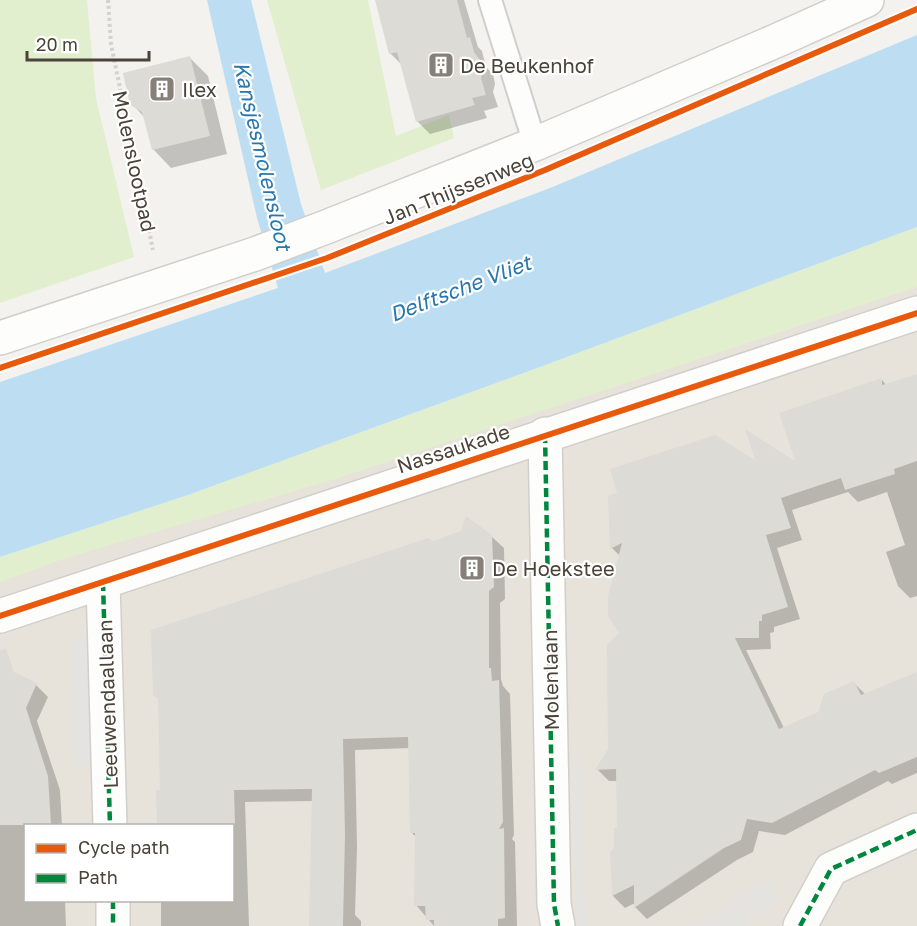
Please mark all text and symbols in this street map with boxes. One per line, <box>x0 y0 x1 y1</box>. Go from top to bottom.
scale bar <box>27 24 148 62</box>
text: 20 m <box>36 33 78 55</box>
building icon: De Beukenhof <box>426 50 456 80</box>
place label: De Beukenhof <box>460 53 594 77</box>
water label: Kansjesmolensloot <box>229 59 298 256</box>
building icon: Ilex <box>147 74 177 104</box>
place label: Ilex <box>182 77 217 101</box>
street label: Molenslootpad <box>108 88 162 234</box>
street label: Jan Thijssenweg <box>379 147 537 229</box>
water label: Delftsche Vliet <box>386 248 537 327</box>
street label: Nassaukade <box>393 418 513 478</box>
building icon: De Hoekstee <box>457 553 487 583</box>
place label: De Hoekstee <box>492 556 615 580</box>
street label: Leeuwendaallaan <box>92 619 122 789</box>
street label: Molenlaan <box>537 629 563 731</box>
legend <box>24 824 234 902</box>
text: Cycle path <box>78 836 170 858</box>
text: Path <box>78 866 118 888</box>

